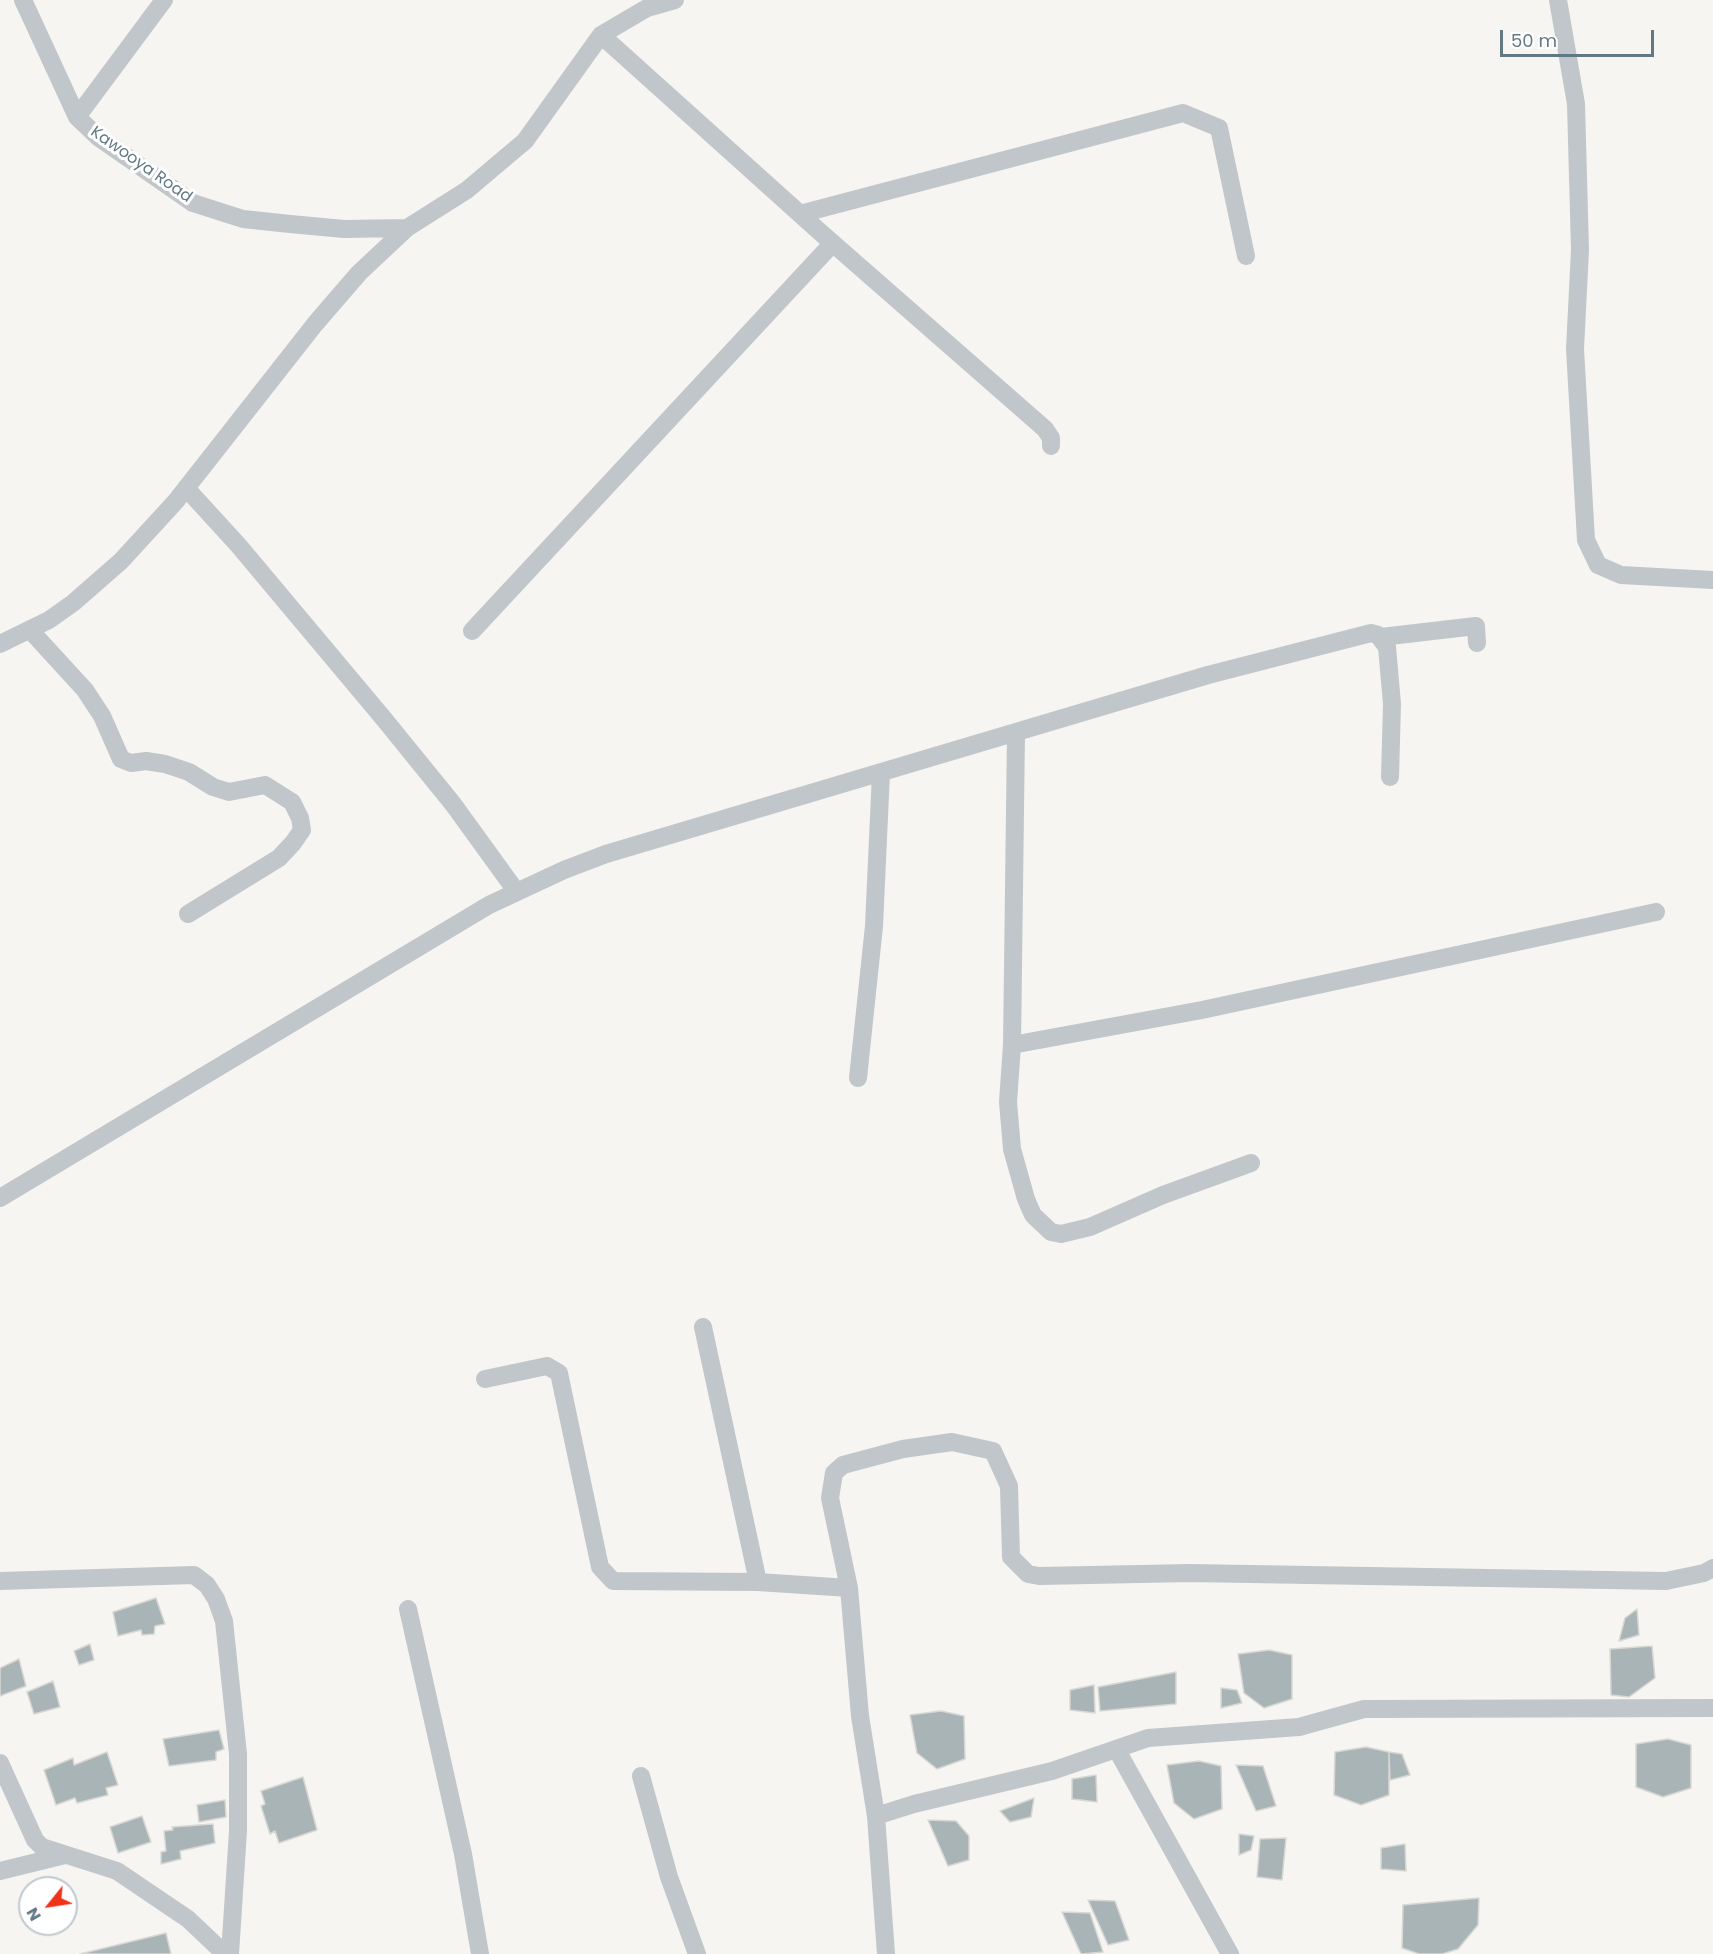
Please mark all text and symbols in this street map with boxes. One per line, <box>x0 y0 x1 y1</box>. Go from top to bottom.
scale bar <box>1503 18 1658 56</box>
text: 50 m <box>1511 28 1557 53</box>
street label: Kawooya Road <box>86 123 196 207</box>
north arrow <box>18 1876 78 1936</box>
text: N <box>21 1903 47 1925</box>

